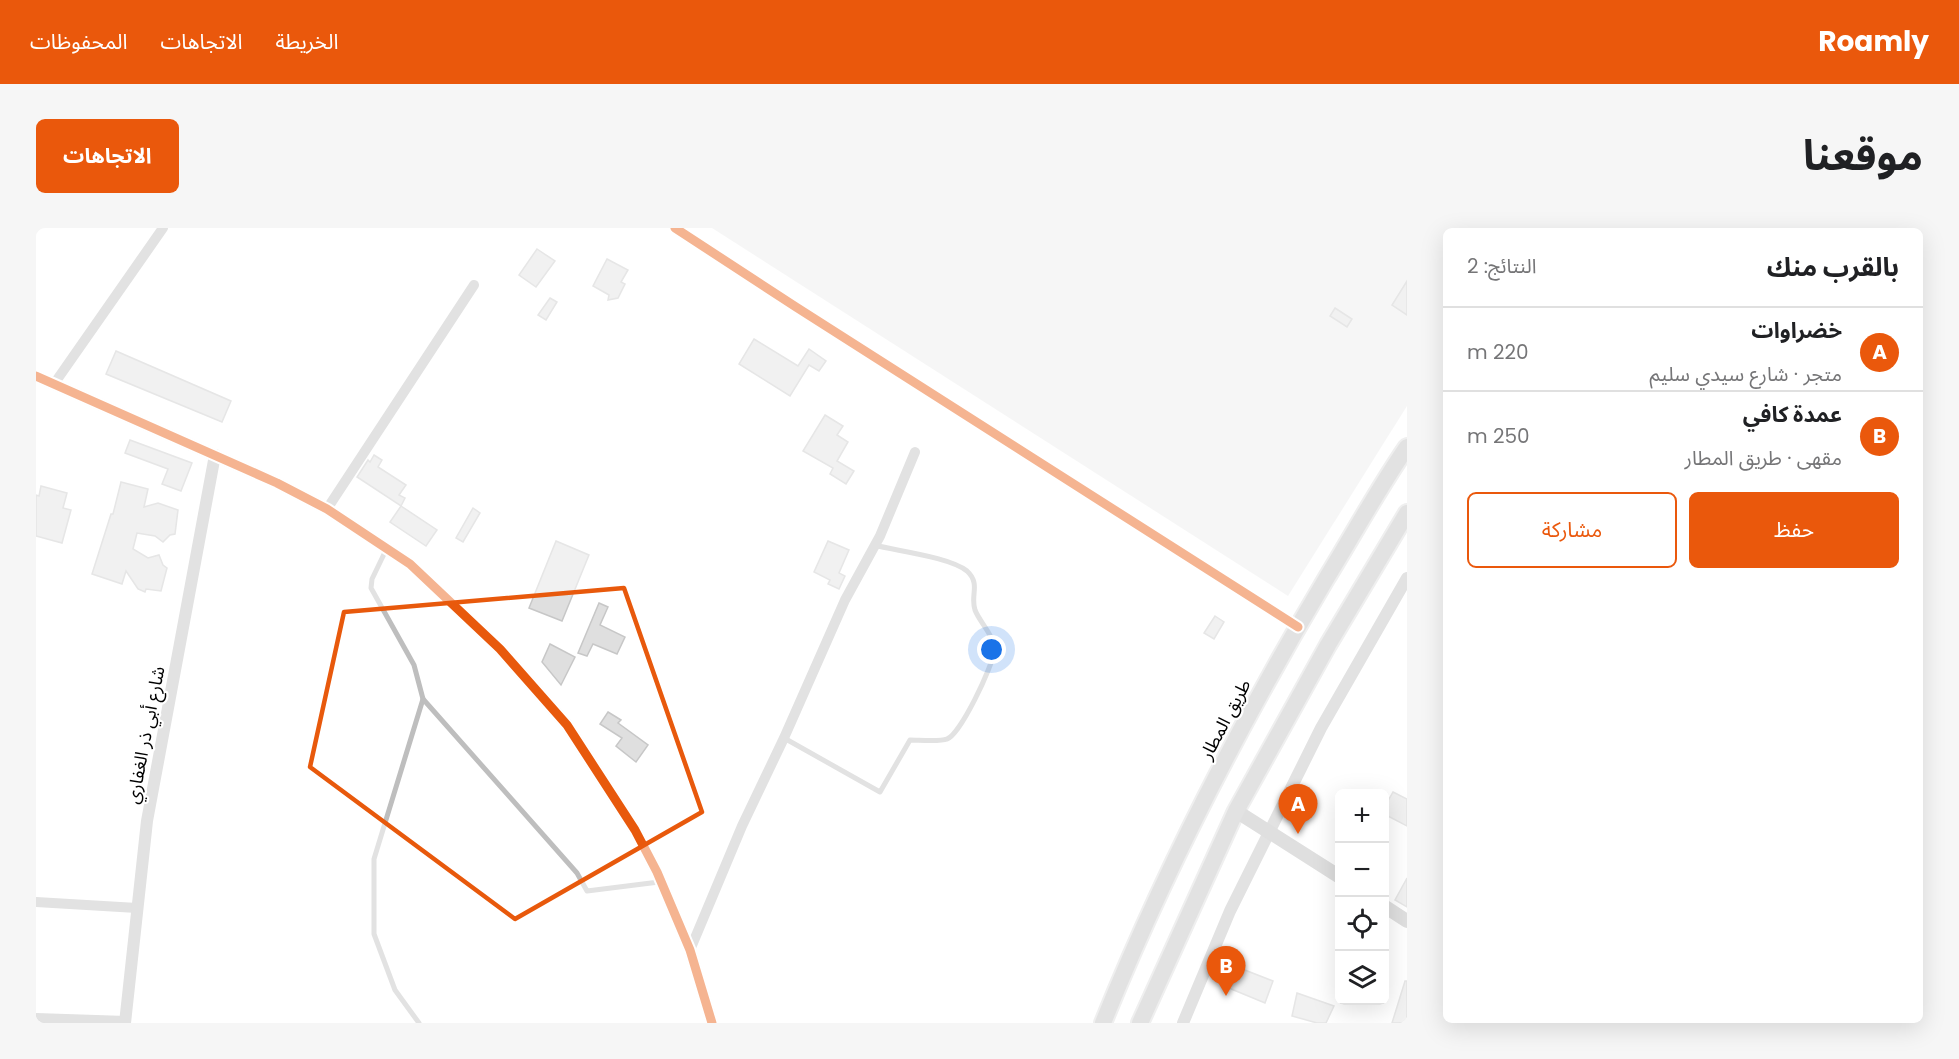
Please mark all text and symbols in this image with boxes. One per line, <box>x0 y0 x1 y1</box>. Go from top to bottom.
text: Roamly <box>1818 22 1929 61</box>
text: المحفوظات <box>30 27 127 56</box>
text: الاتجاهات <box>160 27 242 56</box>
text: الخريطة <box>275 27 338 56</box>
button: الاتجاهات <box>36 119 179 193</box>
text: موقعنا <box>1803 126 1923 185</box>
text: بالقرب منك <box>1767 249 1899 285</box>
text: النتائج: 2 <box>1467 252 1537 280</box>
text: خضراوات <box>1751 315 1842 346</box>
text: 220 m <box>1467 338 1529 366</box>
text: A <box>1872 338 1887 366</box>
text: متجر · شارع سيدي سليم <box>1649 360 1842 388</box>
text: عمدة كافي <box>1743 399 1842 430</box>
text: 250 m <box>1467 422 1530 450</box>
text: B <box>1873 422 1886 450</box>
text: مقهى · طريق المطار <box>1685 444 1842 472</box>
button: مشاركة <box>1467 492 1677 568</box>
button: حفظ <box>1689 492 1899 568</box>
your location <box>977 635 1006 664</box>
street label: شارع أبي ذر الغفاري <box>119 664 173 806</box>
street label: طريق المطار <box>1193 675 1257 764</box>
pin: A <box>1278 784 1318 834</box>
map controls <box>1335 789 1389 1005</box>
button: + <box>1335 789 1389 843</box>
button: − <box>1335 843 1389 897</box>
button: locate <box>1335 897 1389 951</box>
pin: B <box>1206 946 1246 996</box>
button: layers <box>1335 951 1389 1005</box>

